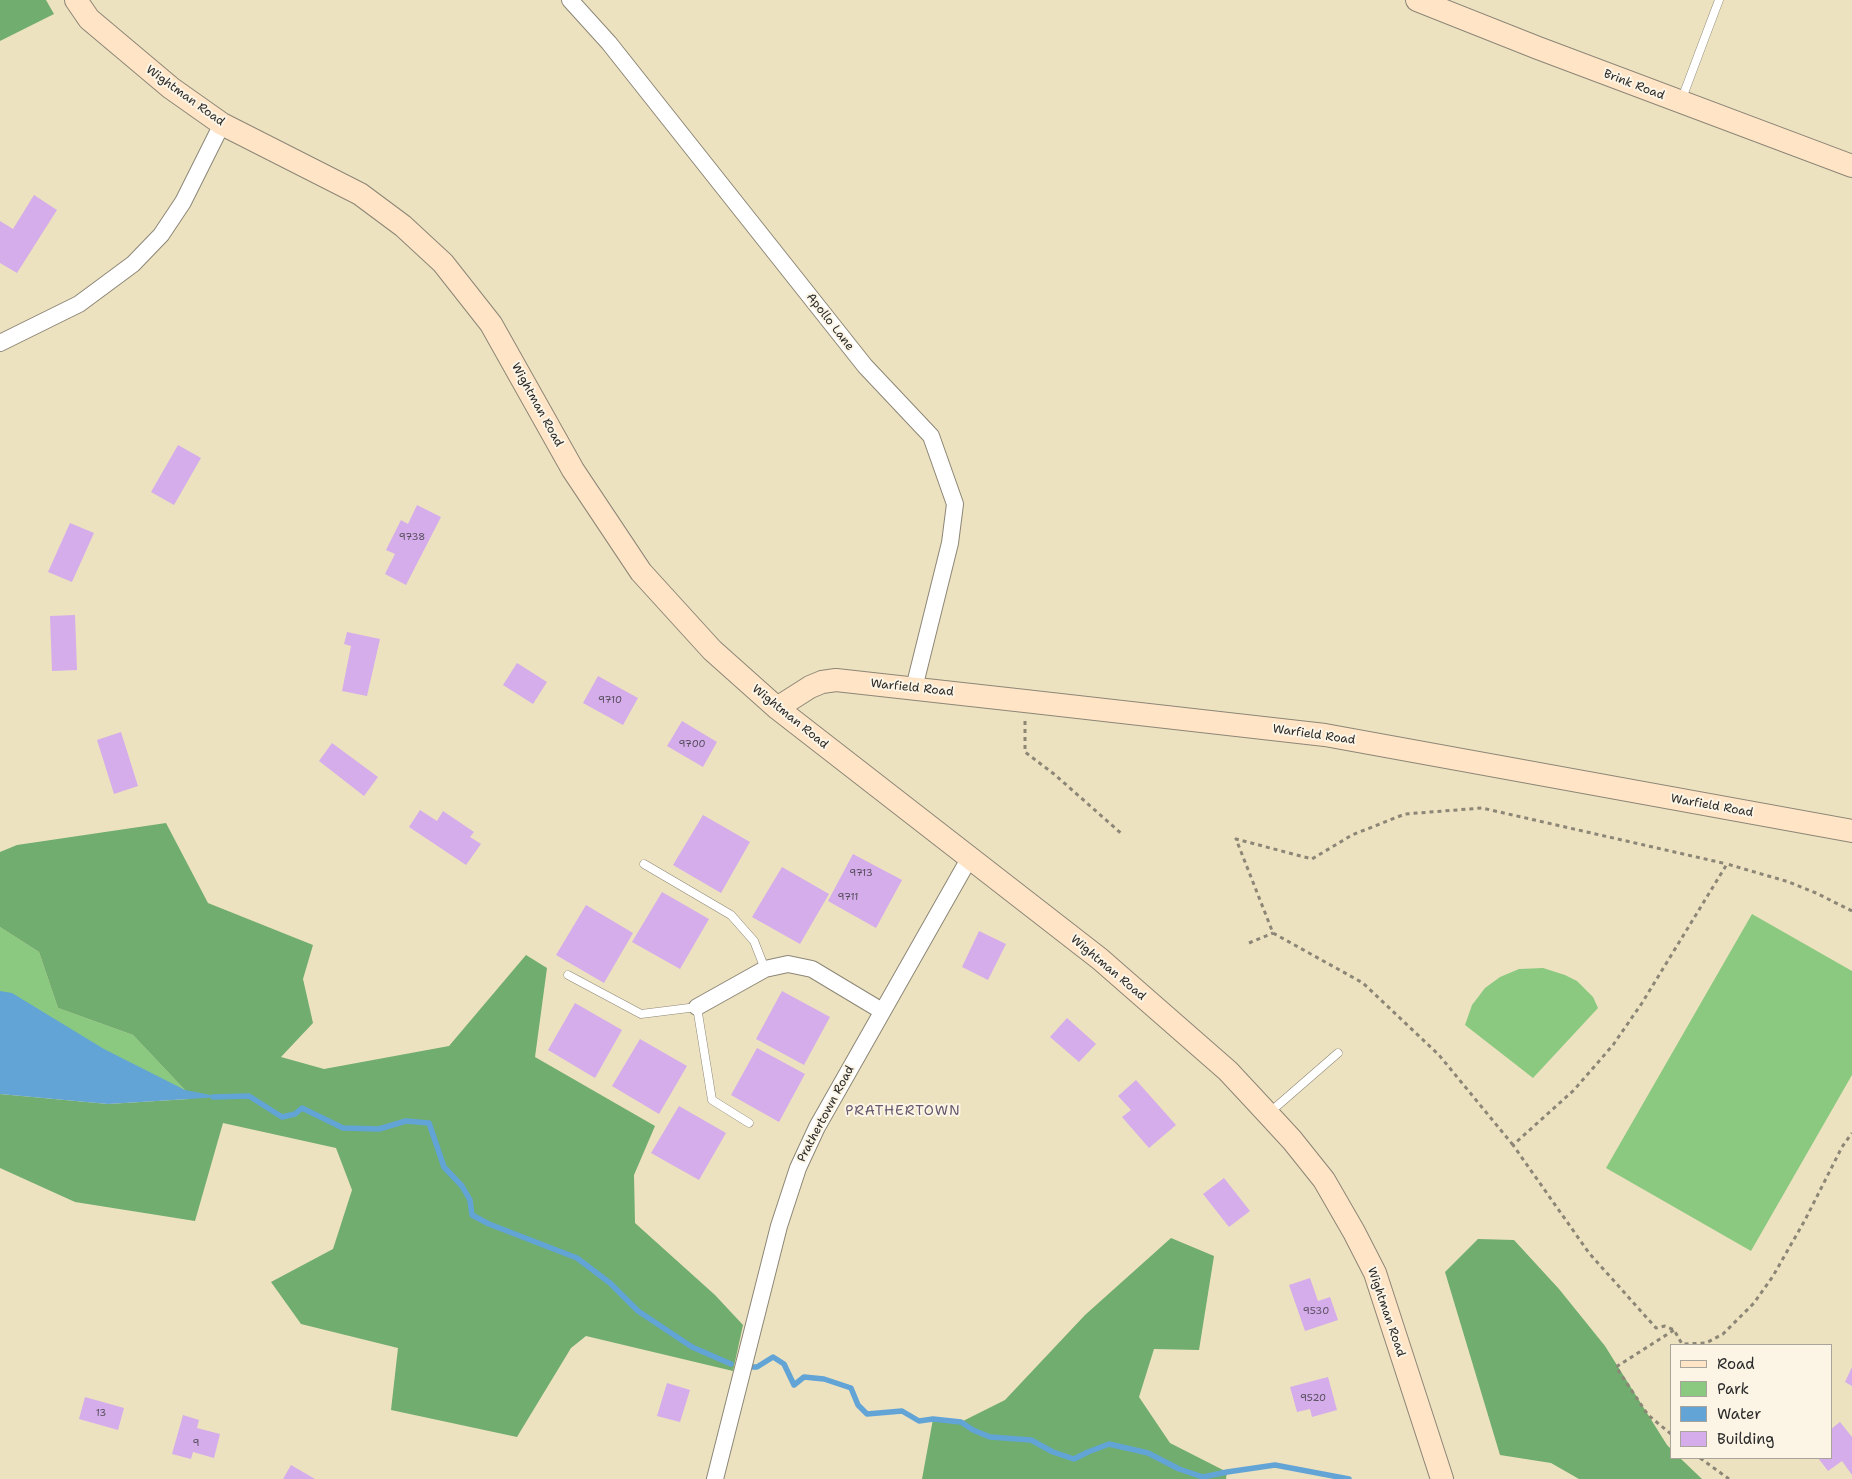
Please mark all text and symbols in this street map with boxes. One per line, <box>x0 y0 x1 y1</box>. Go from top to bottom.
street label: Wightman Road <box>143 63 227 129</box>
street label: Brink Road <box>1602 67 1666 103</box>
street label: Apollo Lane <box>803 290 857 354</box>
street label: Wightman Road <box>508 361 566 449</box>
house number: 9738 <box>399 531 425 543</box>
street label: Warfield Road <box>870 676 954 700</box>
street label: Wightman Road <box>749 682 831 752</box>
house number: 9710 <box>598 694 622 706</box>
street label: Warfield Road <box>1272 722 1356 748</box>
house number: 9700 <box>678 738 706 750</box>
street label: Warfield Road <box>1670 792 1754 820</box>
house number: 9713 <box>849 867 873 879</box>
house number: 9711 <box>838 891 858 903</box>
street label: Wightman Road <box>1067 932 1149 1004</box>
street label: Prathertown Road <box>795 1063 857 1165</box>
district label: PRATHERTOWN <box>844 1103 962 1119</box>
street label: Wightman Road <box>1364 1265 1408 1359</box>
house number: 9530 <box>1303 1305 1329 1317</box>
legend <box>1670 1344 1832 1459</box>
text: Road <box>1717 1354 1755 1374</box>
text: Park <box>1717 1379 1749 1399</box>
house number: 9520 <box>1300 1392 1326 1404</box>
text: Water <box>1717 1404 1761 1424</box>
house number: 13 <box>96 1407 106 1419</box>
text: Building <box>1717 1429 1774 1449</box>
house number: 9 <box>193 1437 199 1449</box>

